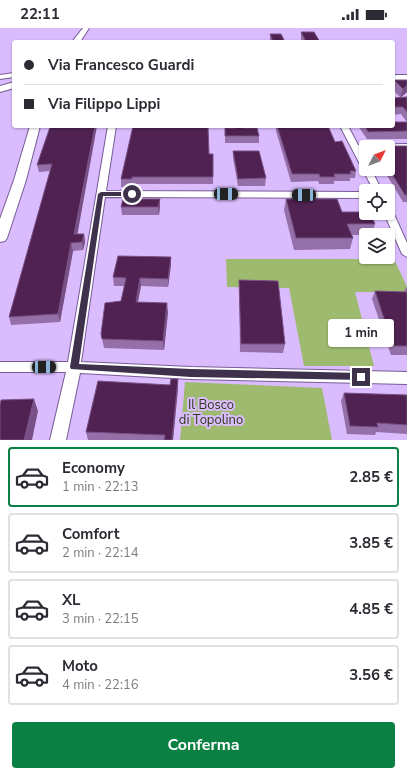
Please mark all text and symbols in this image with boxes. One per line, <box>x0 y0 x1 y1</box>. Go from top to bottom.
text: 22:11 <box>20 4 60 24</box>
text: Via Francesco Guardi <box>48 55 194 75</box>
text: Via Filippo Lippi <box>48 94 160 114</box>
north arrow <box>359 140 395 176</box>
map controls <box>359 140 395 264</box>
button: locate <box>359 184 395 220</box>
route start <box>123 185 141 203</box>
car <box>214 188 238 200</box>
car <box>292 189 316 201</box>
button: layers <box>359 228 395 264</box>
callout: 1 min <box>328 319 394 347</box>
text: 1 min <box>344 324 378 342</box>
car <box>32 361 56 373</box>
route end <box>352 368 370 386</box>
park label: Il Bosco di Topolino <box>179 396 243 429</box>
text: Economy <box>62 458 125 478</box>
icon: car <box>14 459 50 495</box>
text: 2.85 € <box>349 467 393 487</box>
text: 1 min · 22:13 <box>62 478 138 496</box>
text: Comfort <box>62 524 119 544</box>
icon: car <box>14 525 50 561</box>
text: 3.85 € <box>349 533 393 553</box>
text: 2 min · 22:14 <box>62 544 138 562</box>
text: XL <box>62 590 81 610</box>
icon: car <box>14 591 50 627</box>
text: 4.85 € <box>349 599 393 619</box>
text: 3 min · 22:15 <box>62 610 138 628</box>
text: Moto <box>62 656 98 676</box>
icon: car <box>14 657 50 693</box>
text: 3.56 € <box>349 665 393 685</box>
text: 4 min · 22:16 <box>62 676 138 694</box>
button: Conferma <box>12 722 395 768</box>

